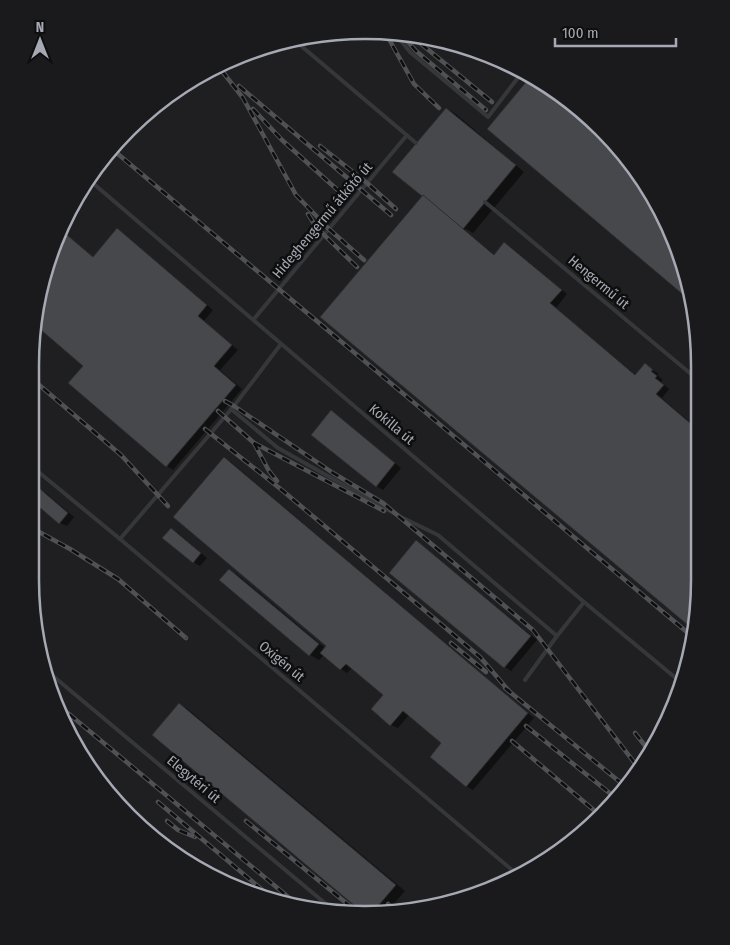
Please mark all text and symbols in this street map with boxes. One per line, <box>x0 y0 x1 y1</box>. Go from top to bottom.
north arrow <box>15 15 65 65</box>
scale bar <box>555 15 676 47</box>
text: N <box>36 19 44 36</box>
text: 100 m <box>562 24 599 42</box>
street label: Hideghengermű átkötő út <box>269 158 376 282</box>
street label: Hengermű út <box>565 252 633 313</box>
street label: Kokilla út <box>366 401 418 449</box>
street label: Oxigén út <box>255 637 308 686</box>
street label: Elegytéri út <box>163 752 224 807</box>

